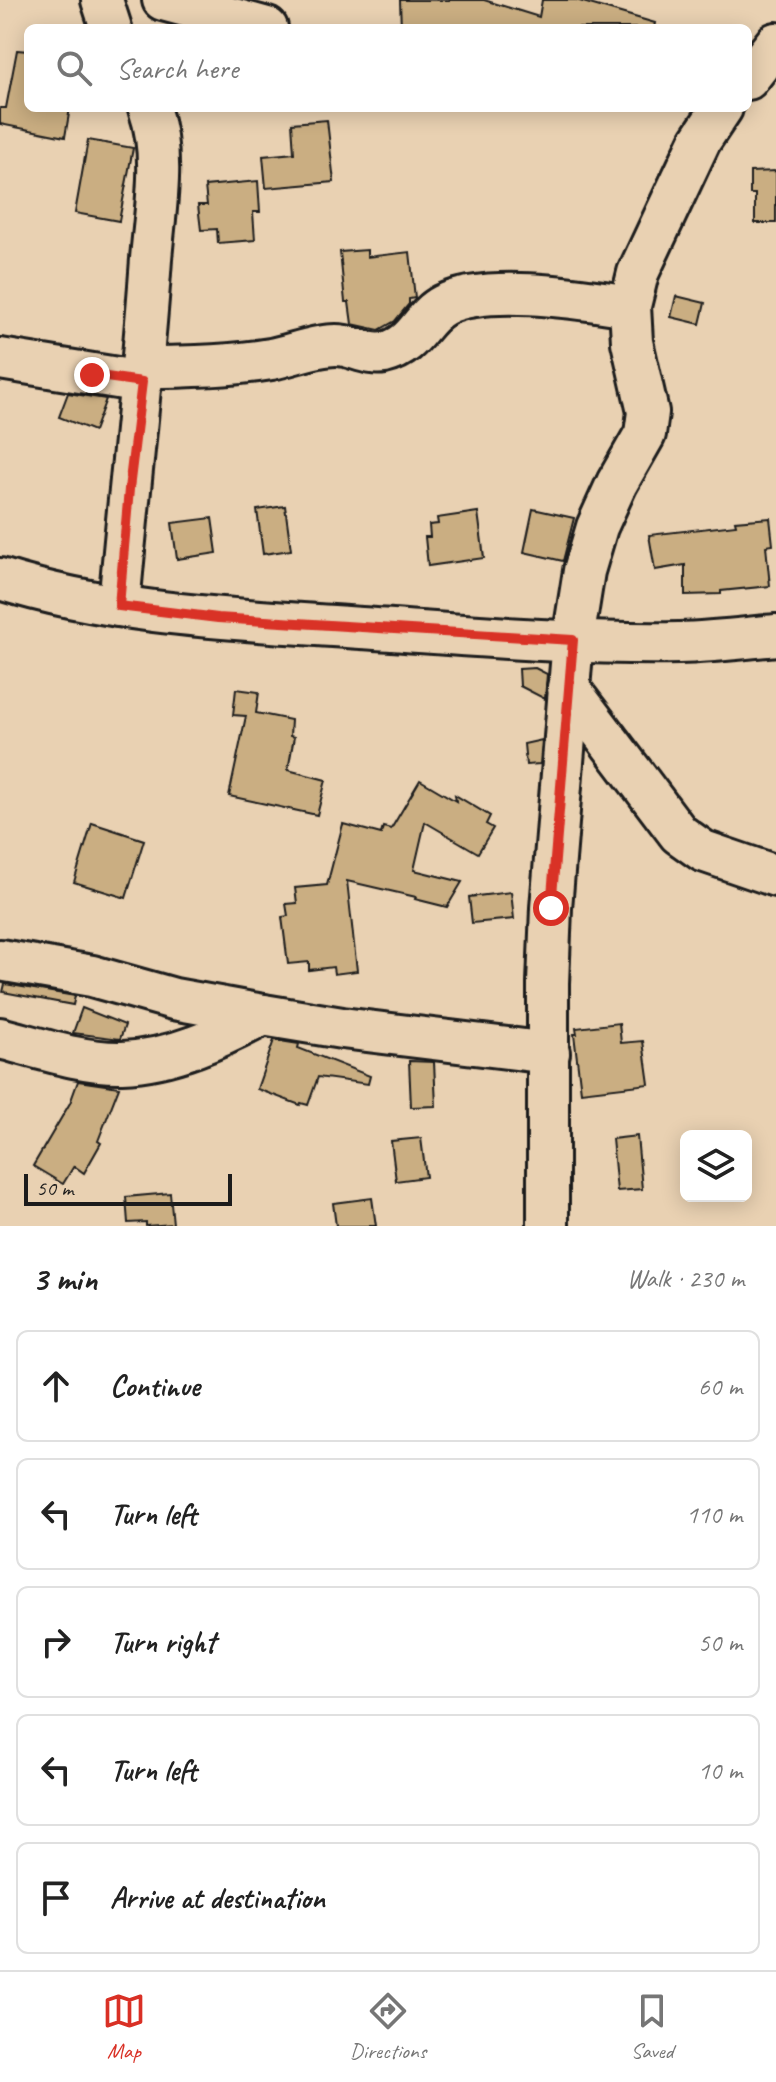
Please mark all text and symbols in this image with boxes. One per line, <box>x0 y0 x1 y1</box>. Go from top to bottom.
search box <box>24 24 752 112</box>
icon: search <box>52 46 96 90</box>
text: Search here <box>116 49 238 87</box>
route end <box>74 357 110 393</box>
route start <box>533 890 569 926</box>
map controls <box>680 1130 752 1202</box>
button: layers <box>680 1130 752 1202</box>
scale bar <box>24 1170 232 1206</box>
text: 50 m <box>36 1174 73 1202</box>
text: 3 min <box>32 1257 97 1300</box>
text: Walk · 230 m <box>627 1262 744 1295</box>
icon: ahead <box>34 1364 78 1408</box>
text: Continue <box>110 1367 200 1405</box>
text: 60 m <box>698 1370 742 1403</box>
icon: left <box>34 1492 78 1536</box>
text: Turn left <box>110 1495 197 1533</box>
text: 110 m <box>686 1498 742 1531</box>
icon: right <box>34 1620 78 1664</box>
text: Turn right <box>110 1623 215 1661</box>
text: 50 m <box>698 1626 742 1659</box>
icon: left <box>34 1748 78 1792</box>
text: Turn left <box>110 1751 197 1789</box>
text: 10 m <box>698 1754 742 1787</box>
icon: arrive <box>34 1876 78 1920</box>
text: Arrive at destination <box>110 1879 325 1917</box>
tab: Map <box>102 1989 146 2065</box>
tab: Directions <box>350 1989 426 2065</box>
tab: Saved <box>630 1989 674 2065</box>

